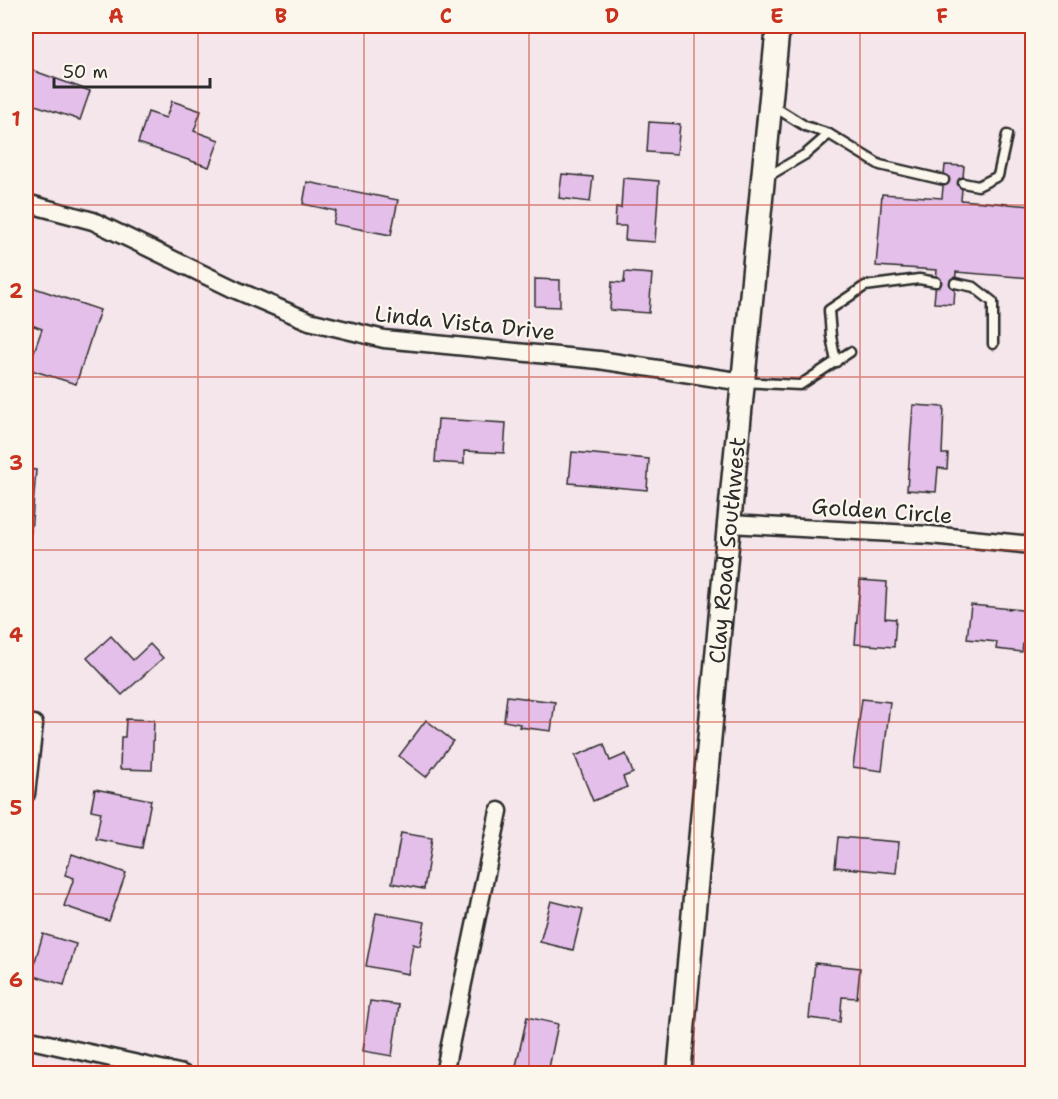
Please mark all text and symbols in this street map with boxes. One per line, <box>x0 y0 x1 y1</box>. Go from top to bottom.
text: A <box>108 3 124 29</box>
text: B <box>275 3 287 29</box>
text: C <box>440 3 452 29</box>
text: D <box>605 3 619 29</box>
text: E <box>770 3 784 29</box>
text: F <box>936 3 948 29</box>
scale bar <box>54 51 210 89</box>
text: 50 m <box>63 60 108 84</box>
text: 1 <box>11 106 21 132</box>
text: 2 <box>9 278 23 304</box>
street label: Linda Vista Drive <box>373 299 557 347</box>
street label: Clay Road Southwest <box>702 435 752 665</box>
text: 3 <box>9 450 23 476</box>
street label: Golden Circle <box>811 492 953 530</box>
text: 4 <box>9 622 23 648</box>
text: 5 <box>10 795 22 821</box>
text: 6 <box>9 967 23 993</box>

